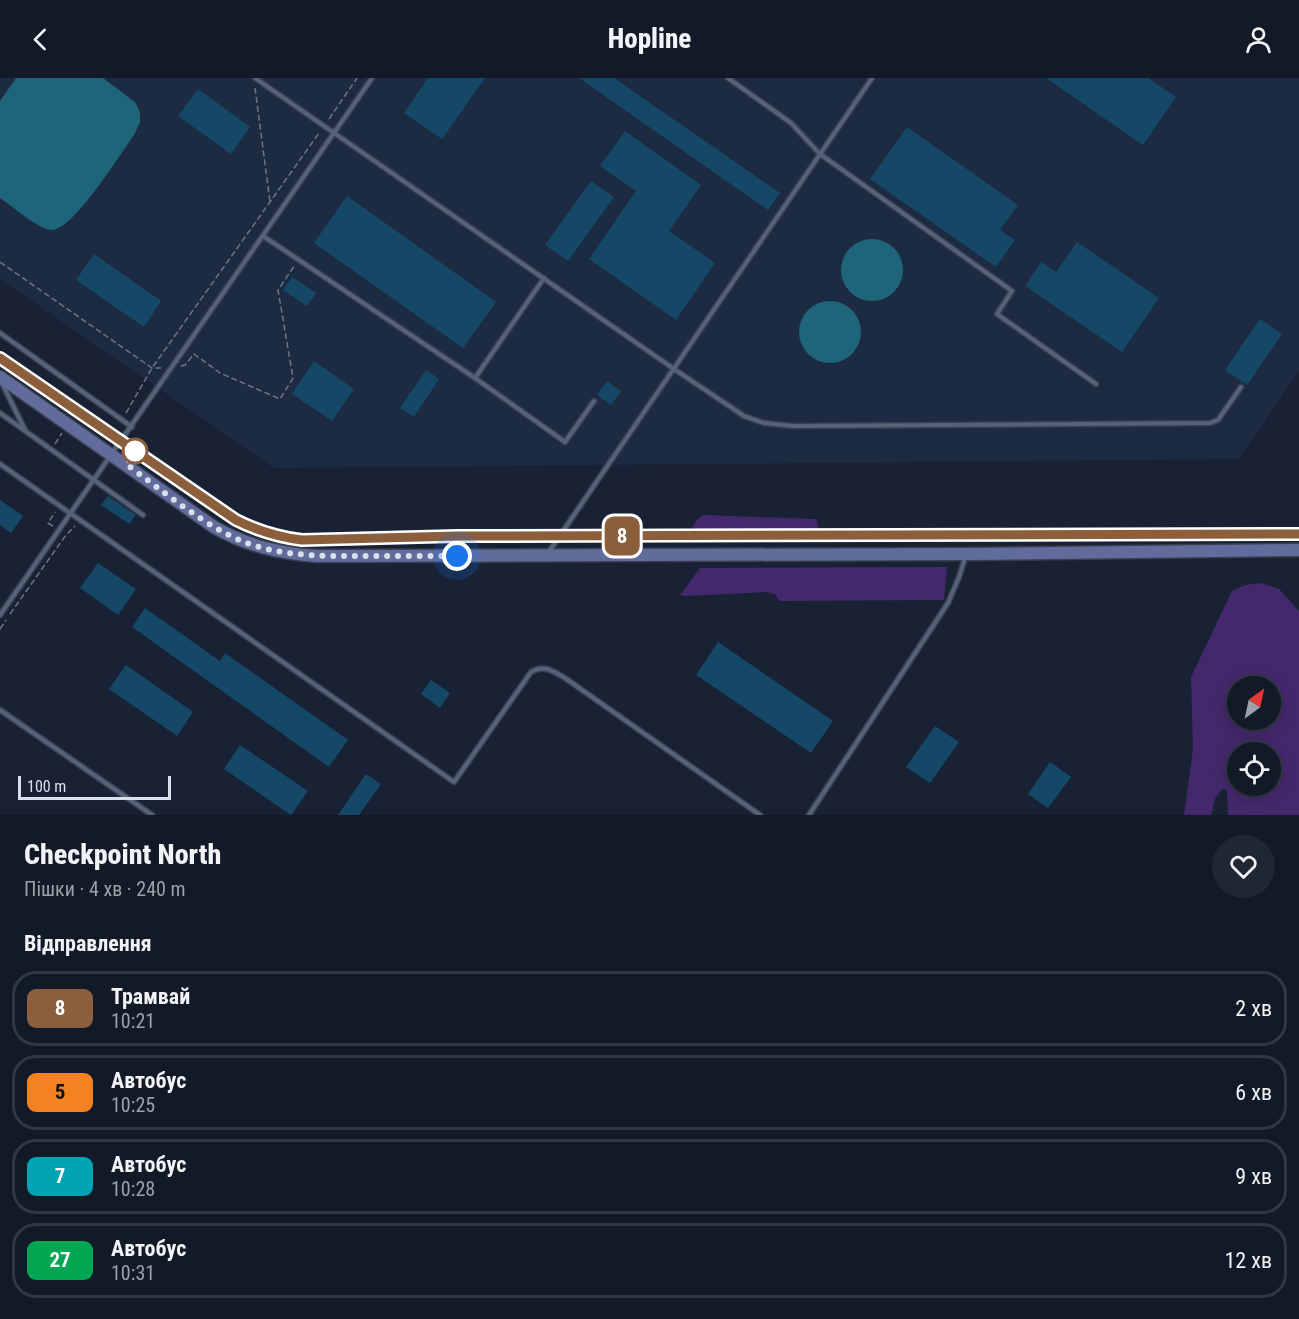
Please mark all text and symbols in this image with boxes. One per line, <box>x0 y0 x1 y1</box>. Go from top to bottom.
icon: back <box>24 23 57 56</box>
text: Hopline <box>608 23 691 55</box>
icon: person <box>1242 23 1275 56</box>
unlabelled marker <box>122 438 148 464</box>
line badge: 8 <box>602 516 642 556</box>
text: 8 <box>617 524 627 548</box>
your location <box>442 541 472 571</box>
north arrow <box>1227 676 1281 730</box>
map controls <box>1227 676 1281 796</box>
button: locate <box>1227 742 1281 796</box>
scale bar <box>18 773 171 800</box>
text: 100 m <box>27 777 66 796</box>
button: heart <box>1212 835 1275 898</box>
text: Checkpoint North <box>24 838 221 871</box>
text: Пішки · 4 хв · 240 m <box>24 877 186 901</box>
text: Відправлення <box>24 931 152 956</box>
text: Трамвай <box>111 984 190 1009</box>
text: 8 <box>55 996 65 1020</box>
text: 2 хв <box>1235 996 1272 1021</box>
text: 10:21 <box>111 1009 155 1033</box>
text: Автобус <box>111 1068 186 1093</box>
text: 5 <box>55 1080 65 1104</box>
text: 6 хв <box>1235 1080 1272 1105</box>
text: 10:25 <box>111 1093 155 1117</box>
text: Автобус <box>111 1152 186 1177</box>
text: 7 <box>55 1164 65 1188</box>
text: 9 хв <box>1235 1164 1272 1189</box>
text: 10:28 <box>111 1177 155 1201</box>
text: Автобус <box>111 1236 186 1261</box>
text: 27 <box>49 1248 71 1272</box>
text: 12 хв <box>1224 1248 1272 1273</box>
text: 10:31 <box>111 1261 155 1285</box>

